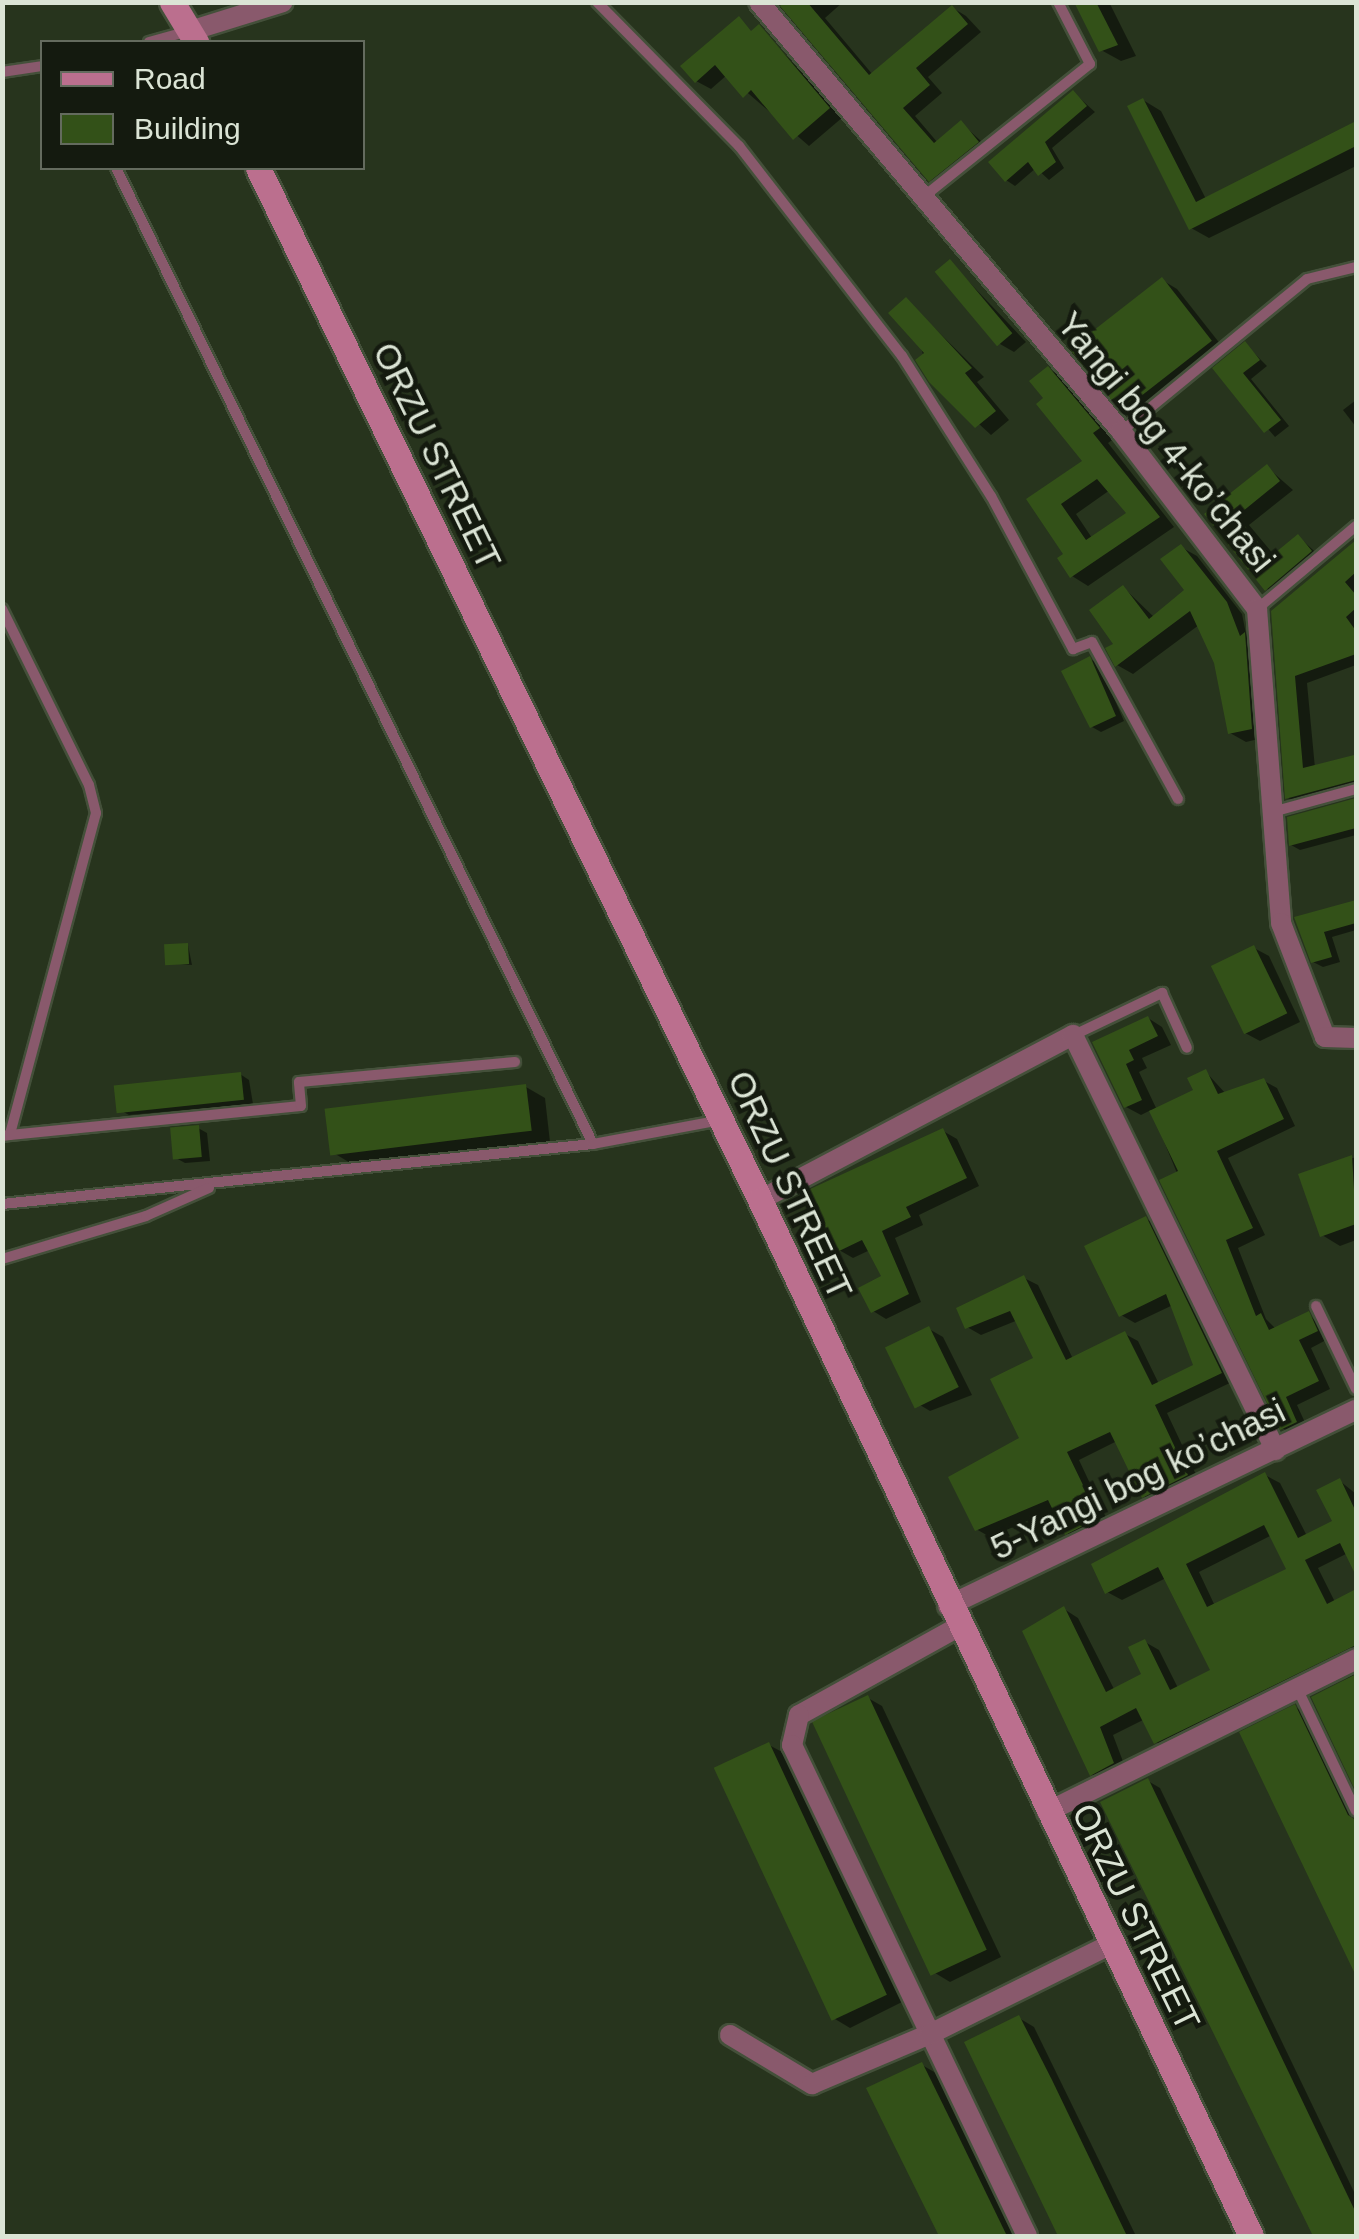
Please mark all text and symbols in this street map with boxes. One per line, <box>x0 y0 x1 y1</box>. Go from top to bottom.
legend <box>40 40 365 170</box>
text: Road <box>134 62 206 95</box>
text: Building <box>134 112 241 145</box>
street label: Yangi bog 4-koʼchasi <box>1048 304 1284 580</box>
street label: ORZU STREET <box>364 336 510 576</box>
street label: ORZU STREET <box>719 1064 861 1306</box>
street label: 5-Yangi bog koʼchasi <box>984 1389 1292 1569</box>
street label: ORZU STREET <box>1063 1797 1209 2037</box>

